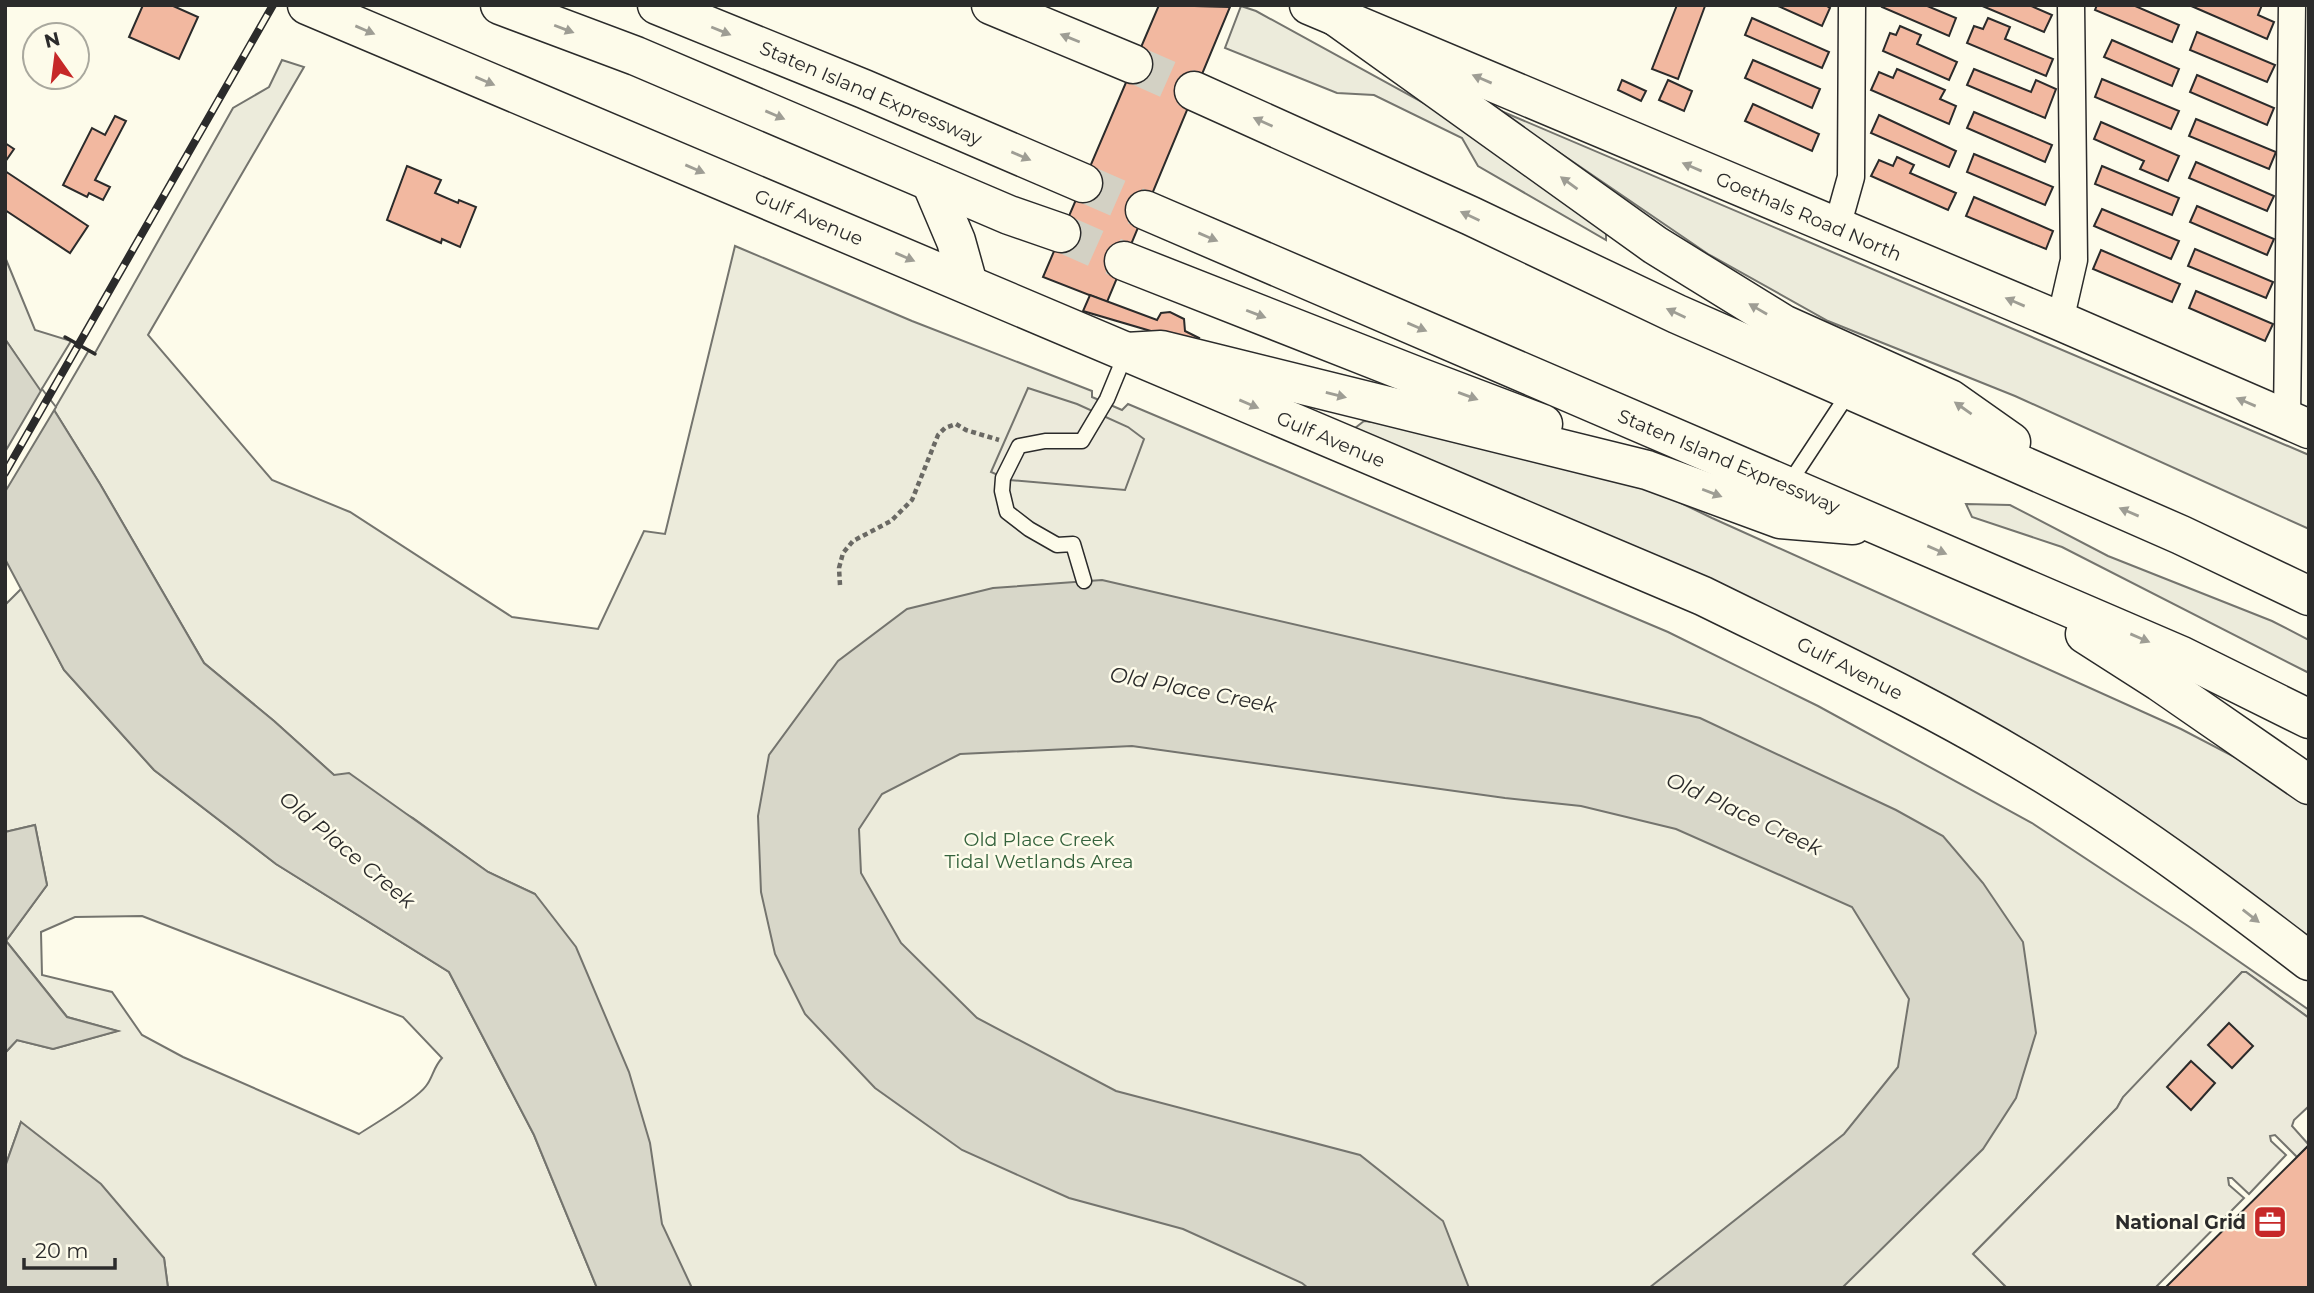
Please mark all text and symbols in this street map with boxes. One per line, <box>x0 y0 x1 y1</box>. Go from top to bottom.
north arrow <box>21 21 91 91</box>
one-way arrow <box>355 24 376 35</box>
one-way arrow <box>553 24 574 35</box>
one-way arrow <box>710 25 731 36</box>
text: N <box>42 27 62 53</box>
one-way arrow <box>1059 33 1080 44</box>
street label: Staten Island Expressway <box>756 36 986 151</box>
one-way arrow <box>1472 73 1492 85</box>
one-way arrow <box>475 75 496 86</box>
one-way arrow <box>764 110 785 121</box>
one-way arrow <box>1253 116 1273 128</box>
one-way arrow <box>1011 151 1032 162</box>
one-way arrow <box>1681 161 1702 172</box>
one-way arrow <box>685 163 705 175</box>
street label: Goethals Road North <box>1712 167 1905 266</box>
one-way arrow <box>1560 177 1578 191</box>
street label: Gulf Avenue <box>751 184 867 251</box>
one-way arrow <box>1460 210 1480 222</box>
one-way arrow <box>1198 231 1218 243</box>
one-way arrow <box>894 252 915 263</box>
one-way arrow <box>2004 296 2025 307</box>
one-way arrow <box>1748 303 1768 315</box>
one-way arrow <box>1245 308 1266 319</box>
one-way arrow <box>1666 308 1686 319</box>
one-way arrow <box>1407 321 1427 333</box>
one-way arrow <box>1325 390 1347 401</box>
one-way arrow <box>1457 390 1478 401</box>
one-way arrow <box>2236 396 2256 408</box>
one-way arrow <box>1239 399 1260 410</box>
one-way arrow <box>1954 401 1972 415</box>
street label: Staten Island Expressway <box>1614 404 1844 519</box>
street label: Gulf Avenue <box>1273 406 1389 473</box>
one-way arrow <box>1701 487 1722 498</box>
one-way arrow <box>2119 507 2140 518</box>
one-way arrow <box>1927 545 1948 556</box>
street label: Gulf Avenue <box>1793 632 1907 705</box>
one-way arrow <box>2130 633 2151 644</box>
water label: Old Place Creek <box>1108 661 1280 718</box>
water label: Old Place Creek <box>1662 767 1827 861</box>
water label: Old Place Creek <box>275 786 421 914</box>
park label: Old Place Creek Tidal Wetlands Area <box>944 828 1134 873</box>
one-way arrow <box>2242 909 2260 923</box>
office icon: National Grid <box>2251 1203 2289 1241</box>
place label: National Grid <box>2115 1211 2246 1234</box>
scale bar <box>24 1226 116 1270</box>
text: 20 m <box>35 1238 89 1263</box>

